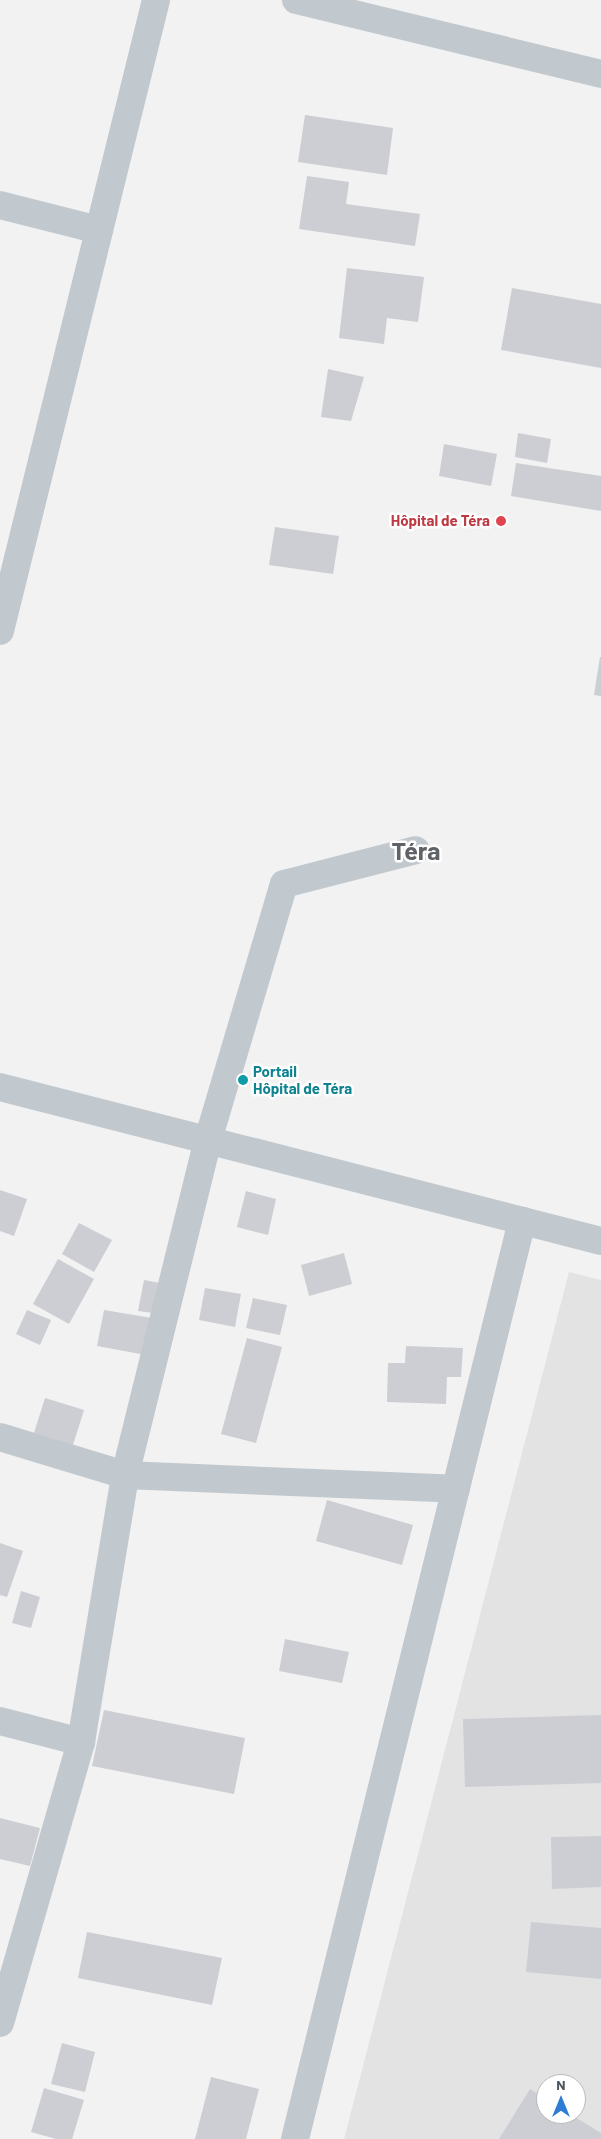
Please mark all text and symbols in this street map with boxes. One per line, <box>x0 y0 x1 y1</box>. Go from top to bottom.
place label: Hôpital de Téra <box>391 512 490 530</box>
marker: Hôpital de Téra <box>494 514 508 528</box>
district label: Téra <box>392 835 440 865</box>
place label: Portail Hôpital de Téra <box>253 1062 352 1097</box>
marker: Portail Hôpital de Téra <box>237 1074 249 1086</box>
north arrow <box>536 2074 586 2124</box>
text: N <box>556 2076 566 2093</box>

